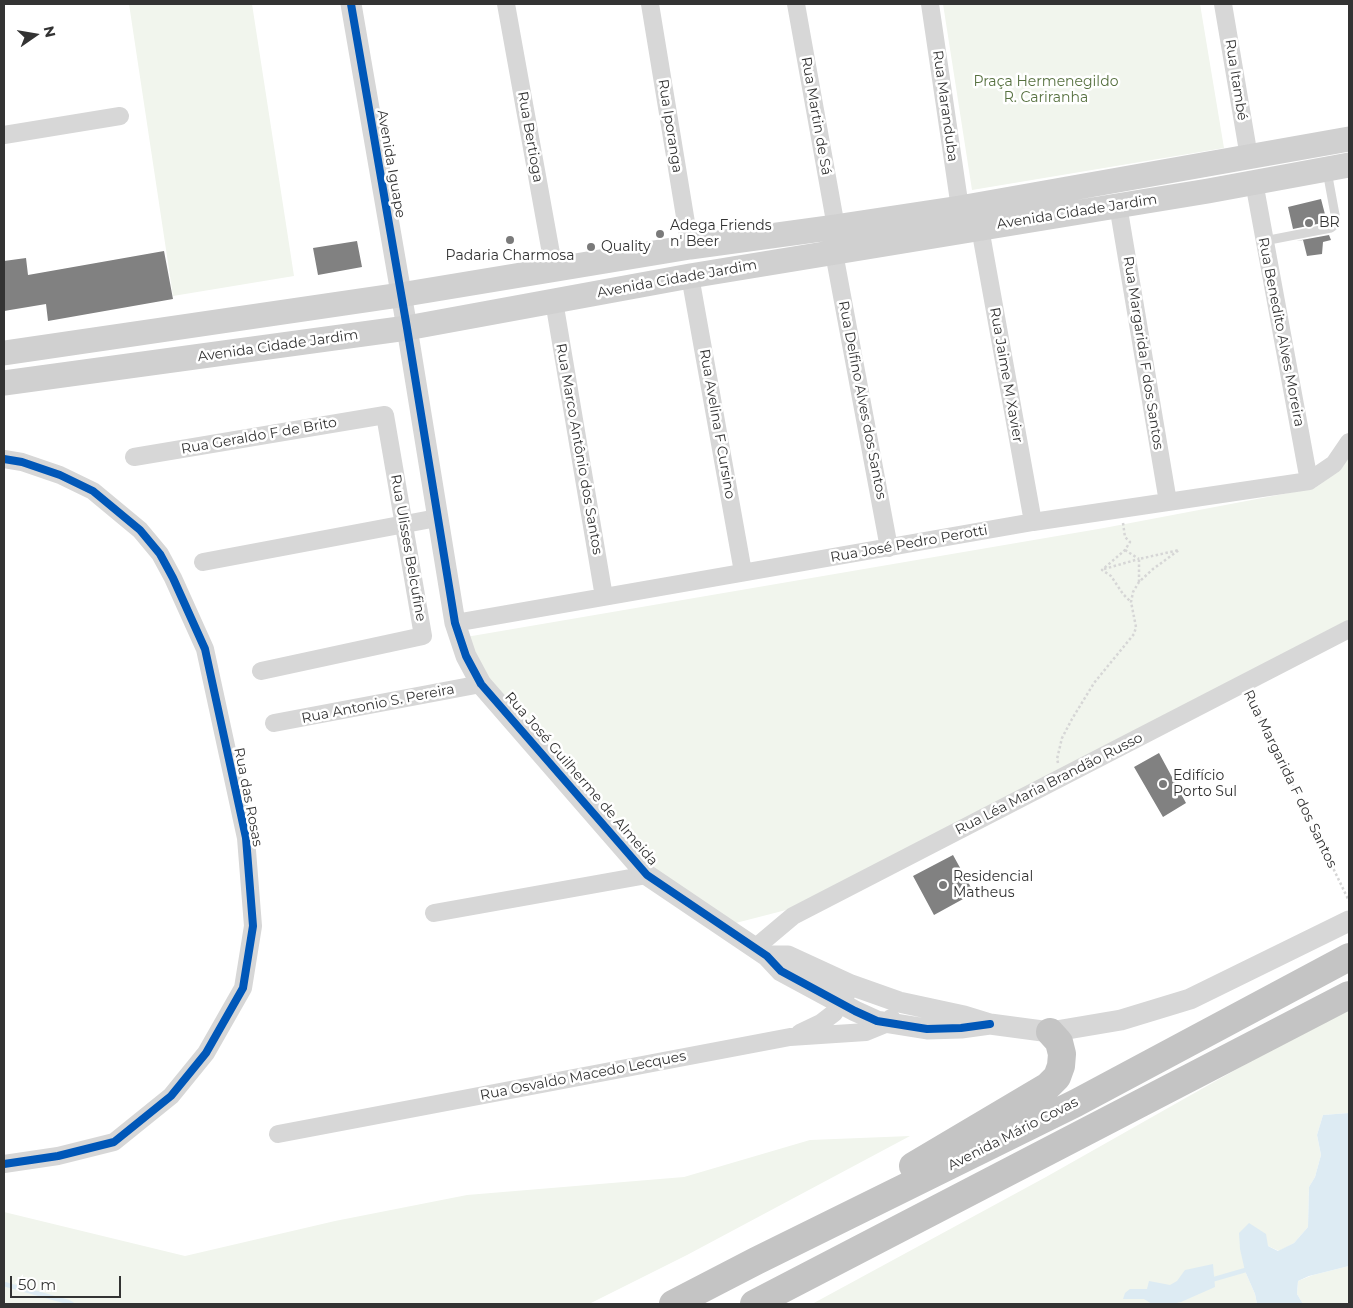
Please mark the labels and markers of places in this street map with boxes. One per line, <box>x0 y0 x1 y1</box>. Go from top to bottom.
place label: BR <box>1319 215 1340 231</box>
marker: BR <box>1303 217 1315 229</box>
place label: Adega Friends n' Beer <box>670 218 772 250</box>
marker: Adega Friends n' Beer <box>654 228 666 240</box>
marker: Padaria Charmosa <box>504 234 516 246</box>
place label: Quality <box>601 239 651 255</box>
marker: Quality <box>585 241 597 253</box>
place label: Padaria Charmosa <box>446 248 574 264</box>
place label: Edifício Porto Sul <box>1173 768 1237 800</box>
marker: Edifício Porto Sul <box>1157 778 1169 790</box>
place label: Residencial Matheus <box>953 869 1033 902</box>
marker: Residencial Matheus <box>937 879 949 891</box>

